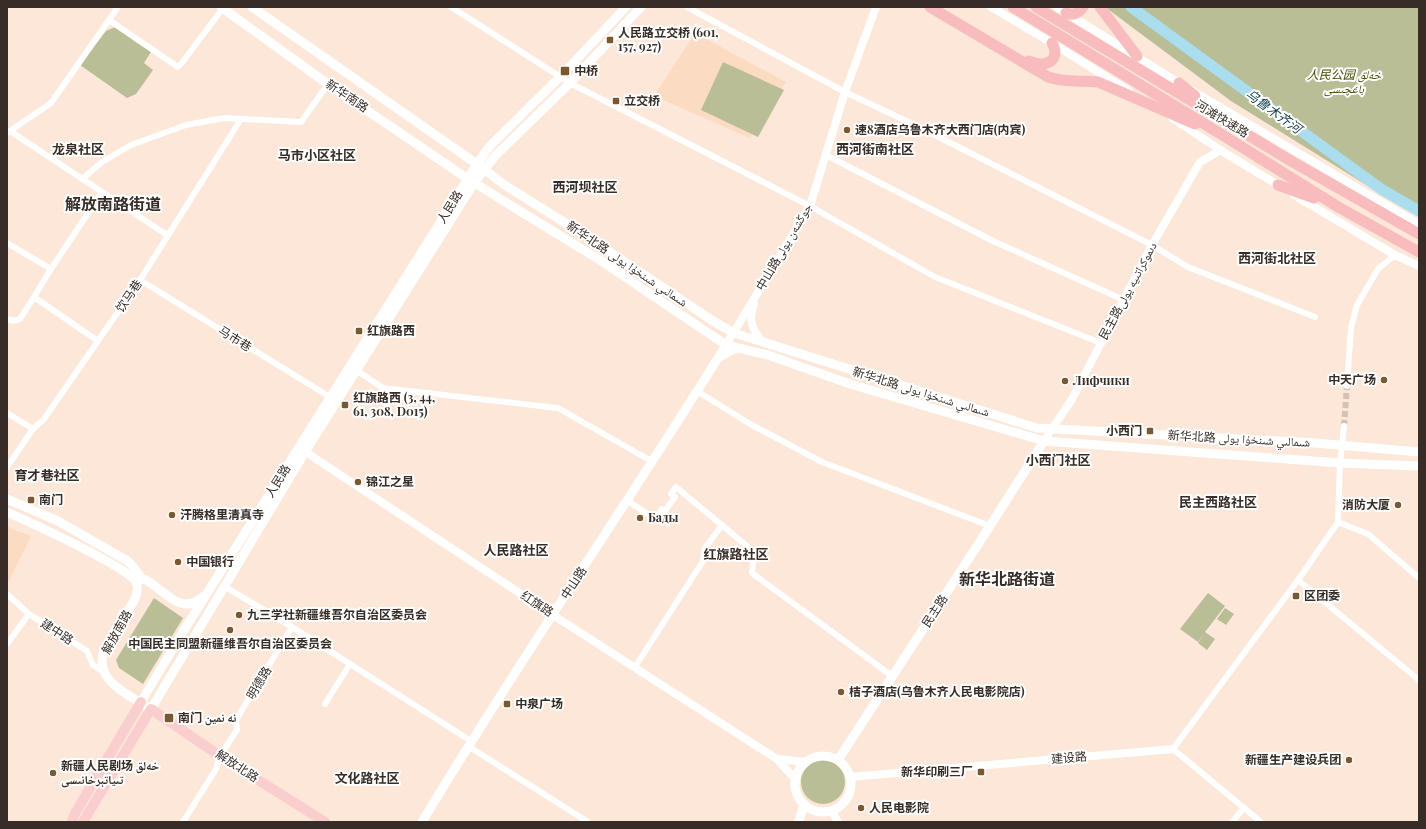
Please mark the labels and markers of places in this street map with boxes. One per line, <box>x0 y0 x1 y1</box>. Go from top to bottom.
place label: 人民路立交桥 (601, 157, 927) <box>618 24 719 54</box>
marker: 人民路立交桥 (601, 157, 927) <box>605 35 615 45</box>
place label: 中桥 <box>574 62 598 78</box>
marker: 中桥 <box>559 65 571 77</box>
place label: 立交桥 <box>624 92 660 108</box>
marker: 立交桥 <box>611 96 621 106</box>
place label: 速8酒店乌鲁木齐大西门店(内宾) <box>855 121 1026 137</box>
marker: 速8酒店乌鲁木齐大西门店(内宾) <box>842 125 852 135</box>
place label: 红旗路西 <box>367 322 415 338</box>
marker: 红旗路西 <box>354 326 364 336</box>
place label: 中天广场 <box>1328 371 1376 387</box>
place label: Лифчики <box>1072 372 1130 388</box>
marker: 中天广场 <box>1379 375 1389 385</box>
marker: Лифчики <box>1060 376 1070 386</box>
place label: 红旗路西 (3, 44, 61, 308, D015) <box>353 389 435 419</box>
marker: 红旗路西 (3, 44, 61, 308, D015) <box>340 400 350 410</box>
place label: 小西门 <box>1106 422 1142 438</box>
marker: 小西门 <box>1145 426 1155 436</box>
place label: 锦江之星 <box>366 473 414 489</box>
marker: 锦江之星 <box>353 477 363 487</box>
place label: 南门 <box>39 491 63 507</box>
marker: 南门 <box>26 495 36 505</box>
place label: 消防大厦 <box>1342 496 1390 512</box>
marker: 消防大厦 <box>1393 500 1403 510</box>
place label: 汗腾格里清真寺 <box>180 506 264 522</box>
place label: Бады <box>648 509 679 525</box>
marker: 汗腾格里清真寺 <box>167 510 177 520</box>
marker: Бады <box>635 513 645 523</box>
place label: 中国银行 <box>186 553 234 569</box>
marker: 中国银行 <box>173 557 183 567</box>
place label: 区团委 <box>1304 587 1340 603</box>
marker: 区团委 <box>1291 591 1301 601</box>
place label: 九三学社新疆维吾尔自治区委员会 <box>247 606 427 622</box>
marker: 九三学社新疆维吾尔自治区委员会 <box>234 610 244 620</box>
marker: 中国民主同盟新疆维吾尔自治区委员会 <box>225 625 235 635</box>
place label: 中国民主同盟新疆维吾尔自治区委员会 <box>128 635 332 651</box>
place label: 桔子酒店(乌鲁木齐人民电影院店) <box>849 683 1025 699</box>
marker: 桔子酒店(乌鲁木齐人民电影院店) <box>836 687 846 697</box>
place label: 中泉广场 <box>515 695 563 711</box>
marker: 中泉广场 <box>502 699 512 709</box>
place label: 南门 نە نمين <box>178 709 236 726</box>
marker: 南门 نە نمين <box>163 712 175 724</box>
place label: 新疆生产建设兵团 <box>1245 751 1341 767</box>
marker: 新疆生产建设兵团 <box>1344 755 1354 765</box>
place label: 新疆人民剧场 خەلق تىياتېرخانىسى <box>61 757 160 788</box>
place label: 新华印刷三厂 <box>901 763 973 779</box>
marker: 新华印刷三厂 <box>976 767 986 777</box>
marker: 新疆人民剧场 خەلق تىياتېرخانىسى <box>48 768 58 778</box>
place label: 人民电影院 <box>869 799 929 815</box>
marker: 人民电影院 <box>856 803 866 813</box>

